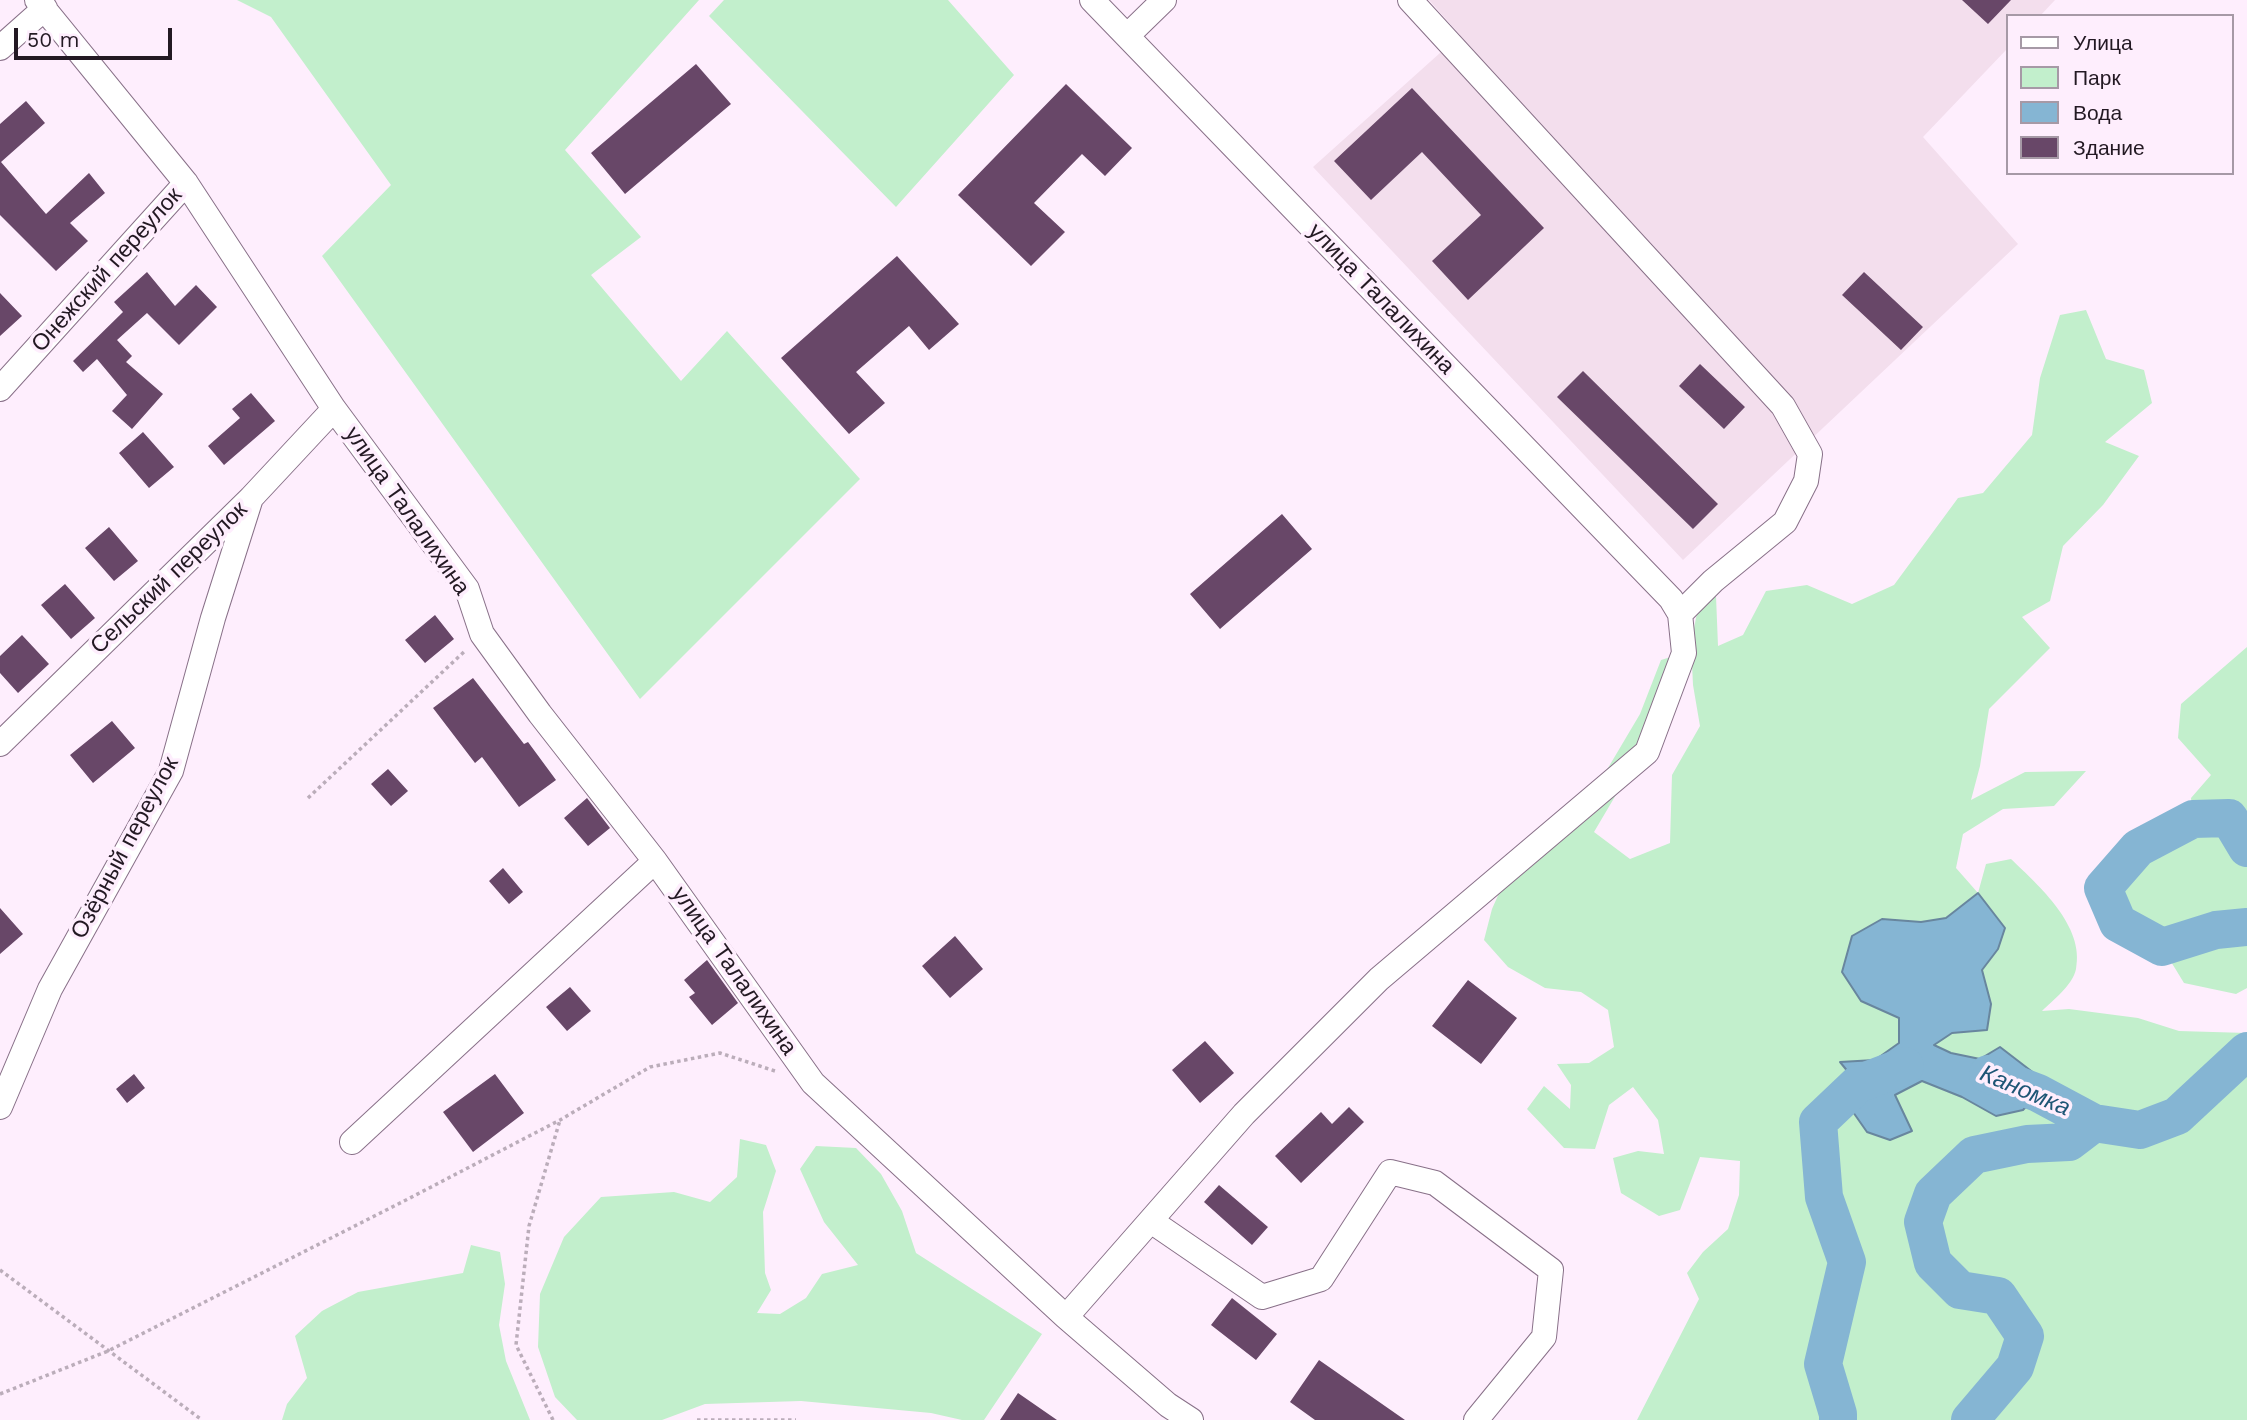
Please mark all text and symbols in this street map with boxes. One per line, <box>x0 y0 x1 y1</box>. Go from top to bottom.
scale bar <box>18 14 175 58</box>
legend <box>2006 14 2233 175</box>
text: 50 m <box>27 27 79 52</box>
text: Улица <box>2073 30 2133 55</box>
text: Парк <box>2073 65 2121 90</box>
text: Вода <box>2073 100 2122 125</box>
text: Здание <box>2073 135 2145 160</box>
street label: Онежский переулок <box>26 182 188 358</box>
street label: улица Талалихина <box>1302 218 1460 380</box>
street label: улица Талалихина <box>339 421 475 601</box>
street label: Сельский переулок <box>85 496 253 660</box>
street label: Озёрный переулок <box>65 752 185 944</box>
street label: улица Талалихина <box>666 881 802 1061</box>
water label: Каномка <box>1976 1059 2074 1123</box>

